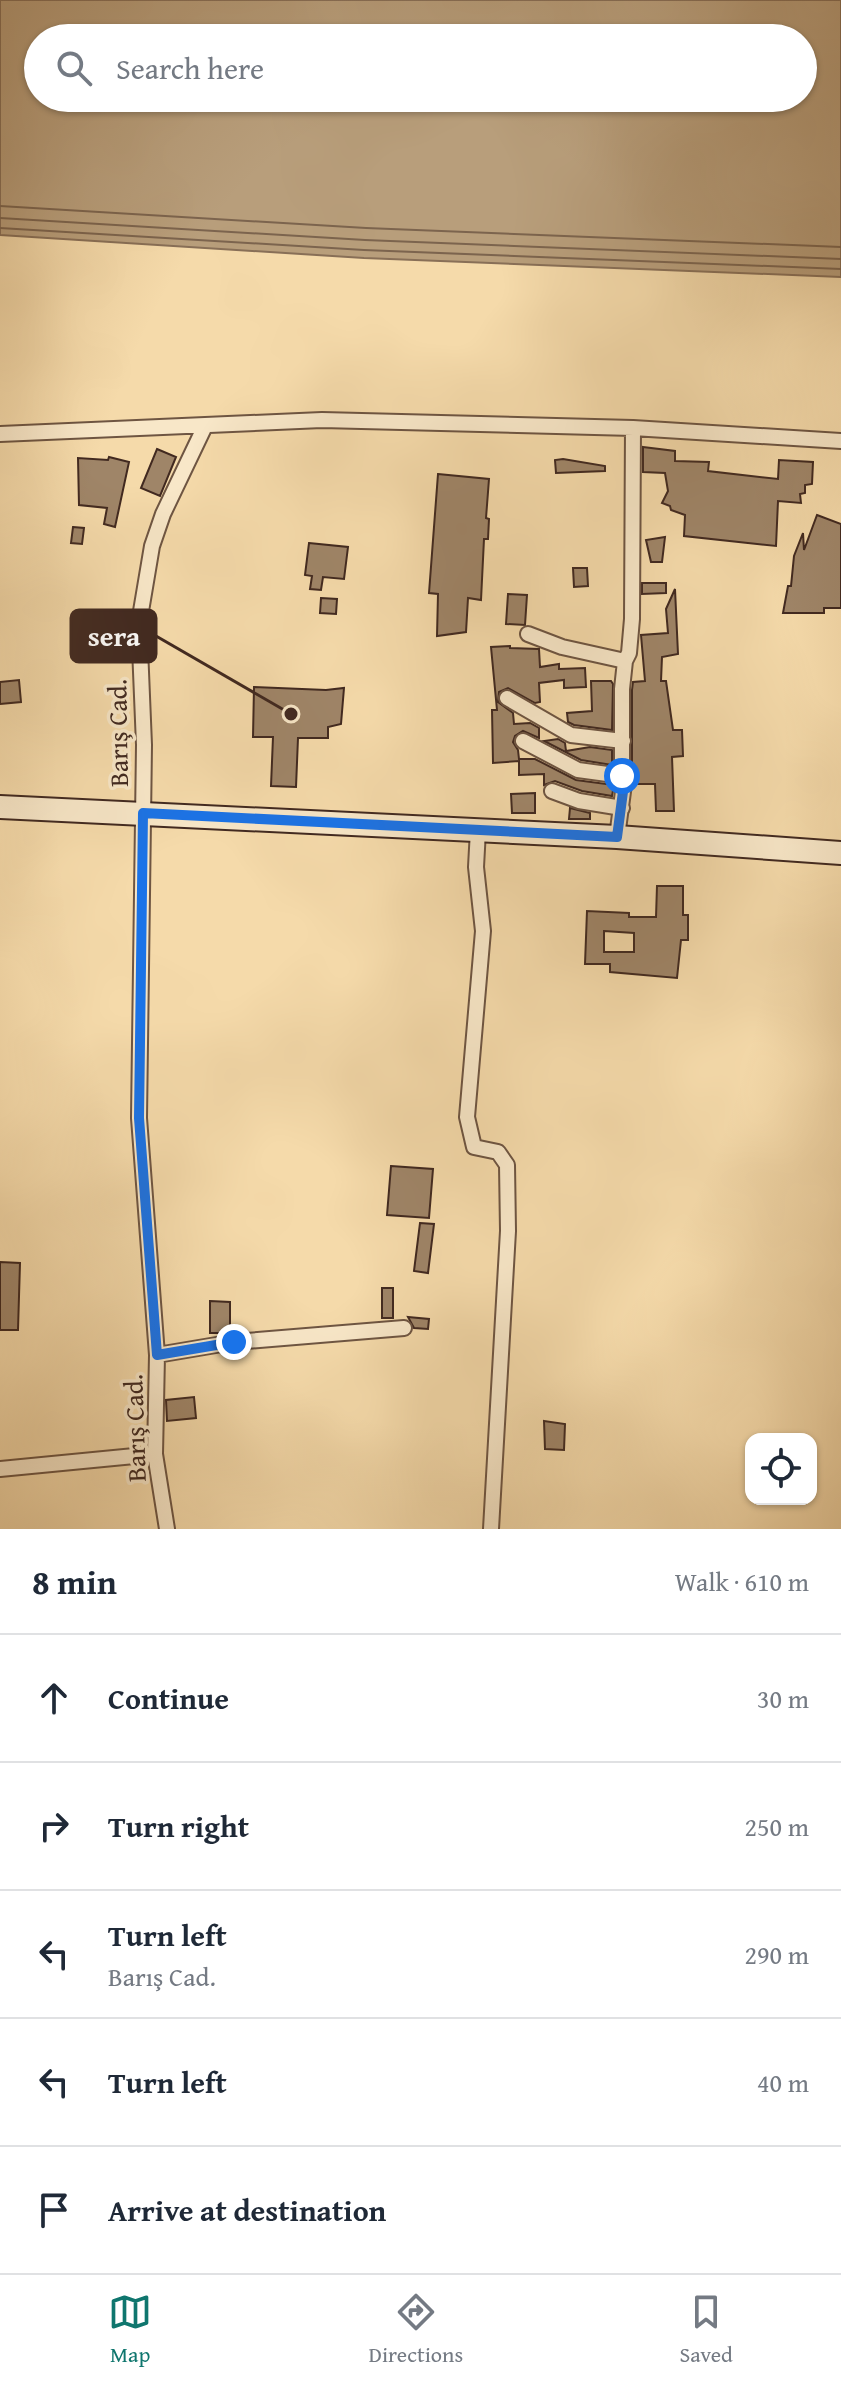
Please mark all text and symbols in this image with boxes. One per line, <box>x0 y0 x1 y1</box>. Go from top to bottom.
search box <box>24 24 817 112</box>
icon: search <box>52 46 96 90</box>
text: Search here <box>116 46 264 90</box>
callout: sera <box>71 610 156 662</box>
text: sera <box>88 615 141 656</box>
street label: Barış Cad. <box>97 679 138 787</box>
route start <box>604 758 640 794</box>
route end <box>216 1324 252 1360</box>
street label: Barış Cad. <box>113 1374 156 1483</box>
map controls <box>745 1433 817 1505</box>
button: locate <box>745 1433 817 1505</box>
text: 8 min <box>32 1557 117 1606</box>
text: Walk · 610 m <box>675 1562 809 1601</box>
icon: ahead <box>32 1676 76 1720</box>
text: Continue <box>108 1676 229 1720</box>
text: 30 m <box>757 1679 809 1718</box>
icon: right <box>32 1804 76 1848</box>
text: Turn right <box>108 1804 249 1848</box>
text: 250 m <box>744 1807 809 1846</box>
text: Turn left <box>108 1913 227 1957</box>
icon: left <box>32 1932 76 1976</box>
text: 290 m <box>744 1935 809 1974</box>
text: Barış Cad. <box>108 1957 216 1996</box>
icon: left <box>32 2060 76 2104</box>
text: Turn left <box>108 2060 227 2104</box>
text: 40 m <box>757 2063 809 2102</box>
icon: arrive <box>32 2188 76 2232</box>
text: Arrive at destination <box>108 2188 386 2232</box>
tab: Map <box>108 2290 152 2370</box>
tab: Directions <box>369 2290 463 2370</box>
tab: Saved <box>680 2290 733 2370</box>

